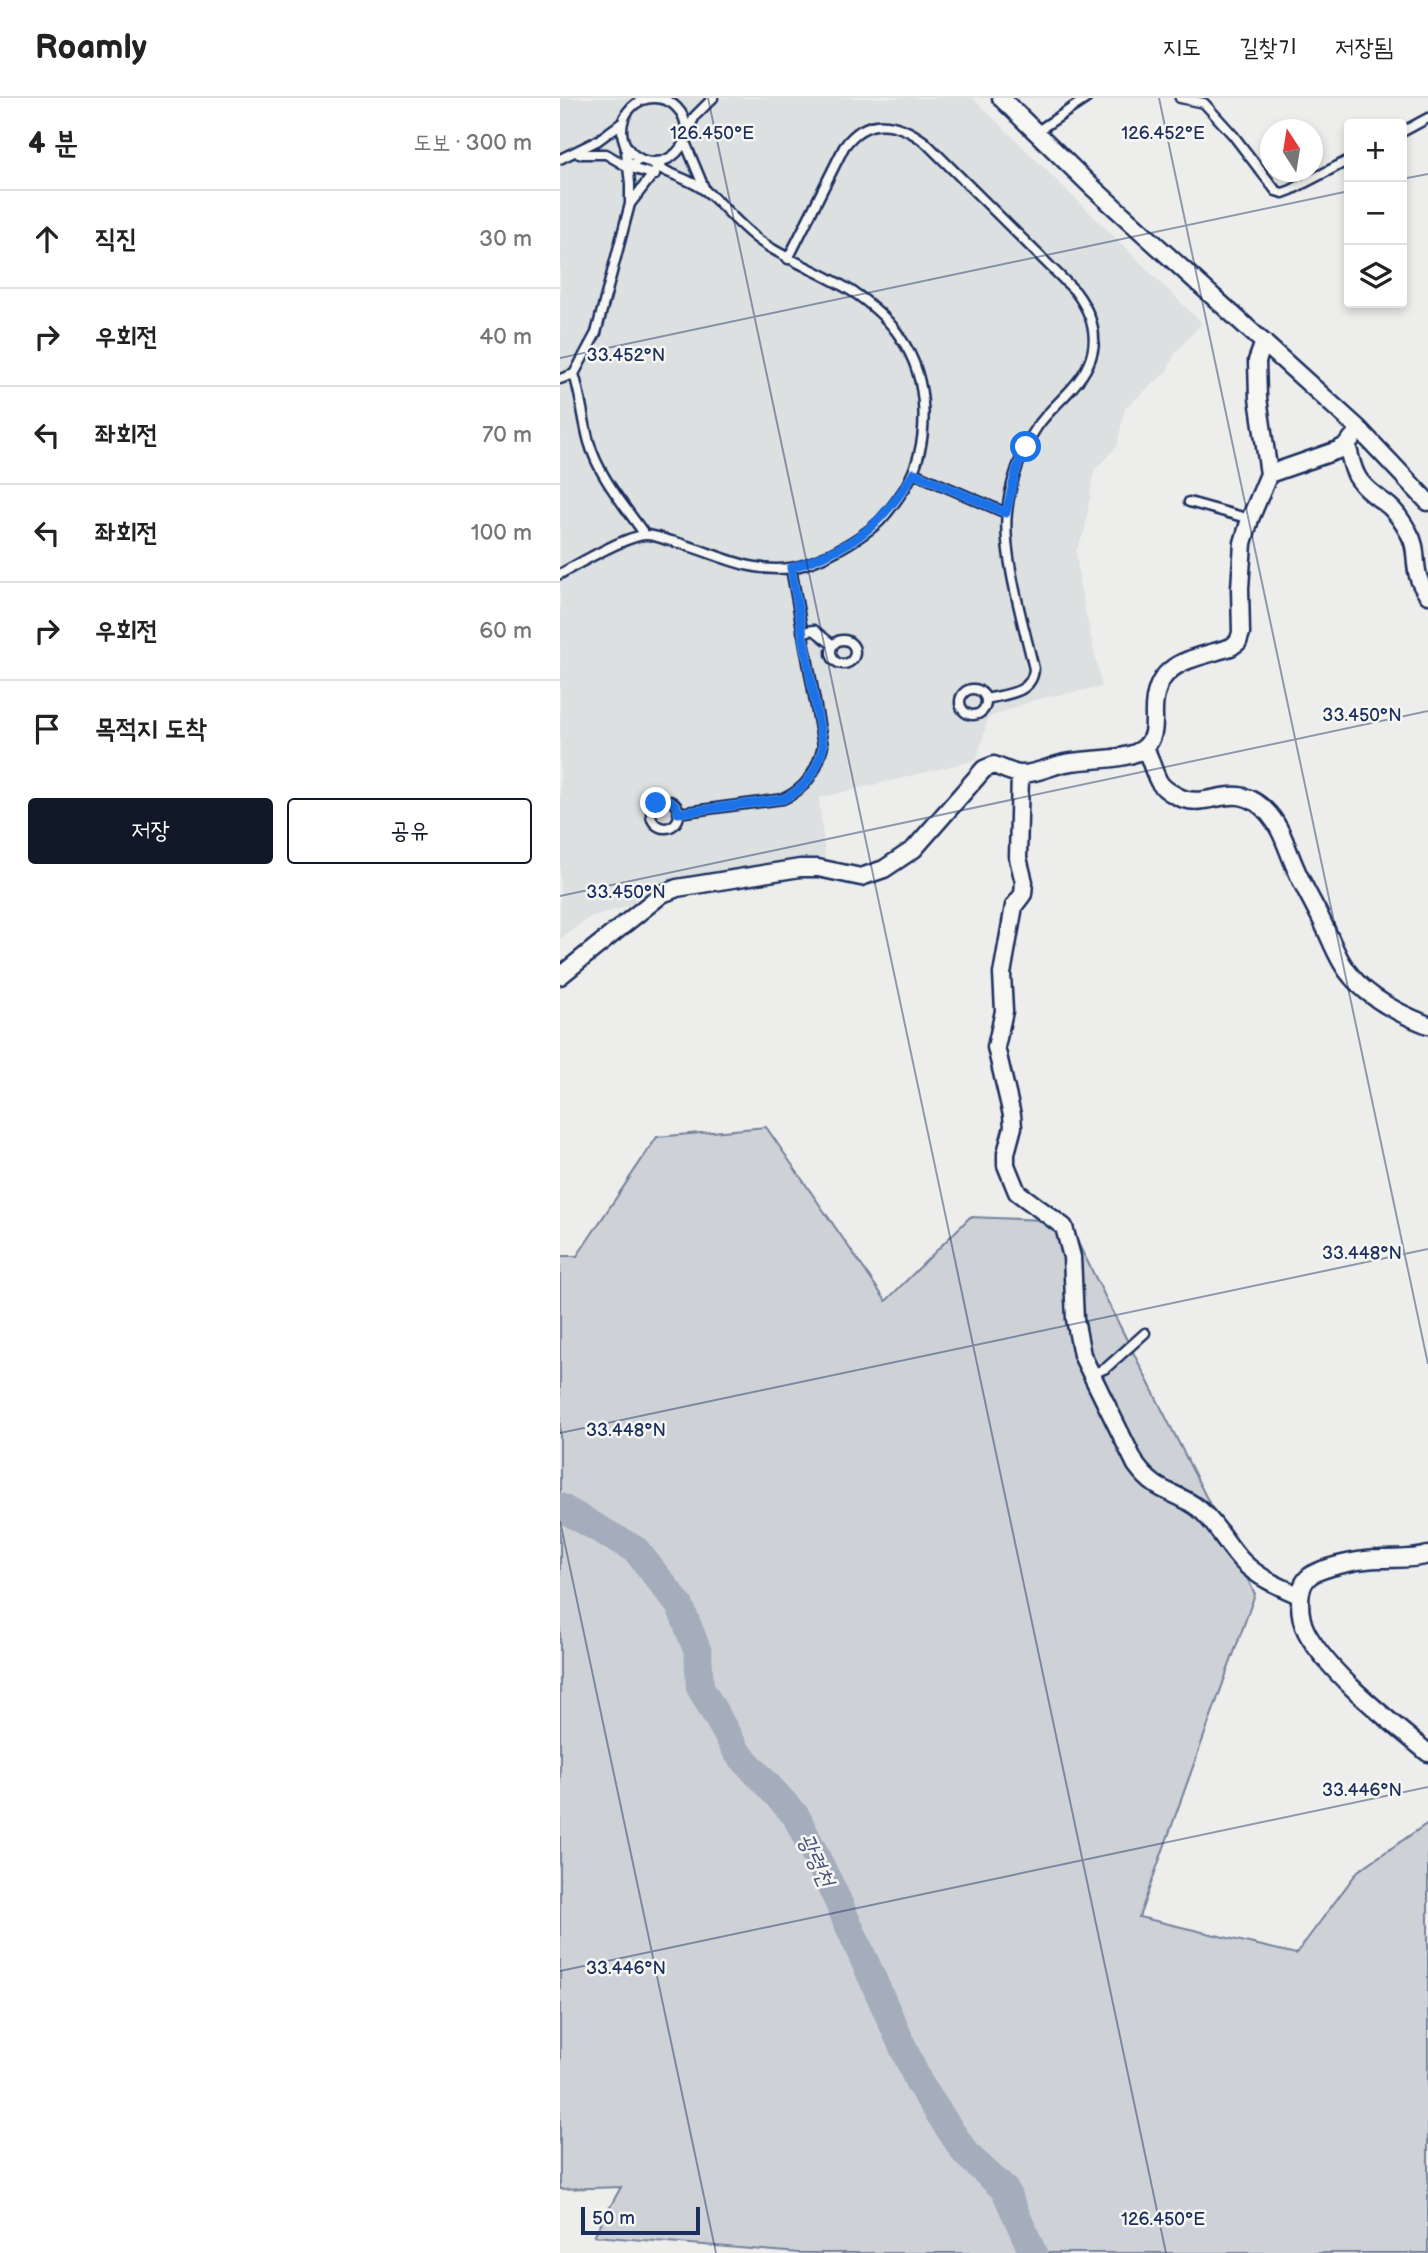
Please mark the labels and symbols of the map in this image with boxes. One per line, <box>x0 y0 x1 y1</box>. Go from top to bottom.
north arrow <box>1260 119 1323 182</box>
text: 126.450°E <box>670 123 754 144</box>
text: 126.452°E <box>1121 123 1205 144</box>
text: 33.452°N <box>587 345 665 366</box>
route start <box>1010 431 1041 462</box>
text: 33.450°N <box>1322 705 1402 726</box>
route end <box>640 787 671 818</box>
text: 33.450°N <box>586 882 666 903</box>
text: 33.448°N <box>1322 1243 1402 1264</box>
text: 33.448°N <box>586 1420 666 1441</box>
text: 33.446°N <box>1322 1780 1402 1801</box>
water label: 광령천 <box>792 1829 841 1893</box>
text: 33.446°N <box>586 1958 666 1979</box>
scale bar <box>581 2204 700 2236</box>
text: 126.450°E <box>1121 2209 1205 2230</box>

